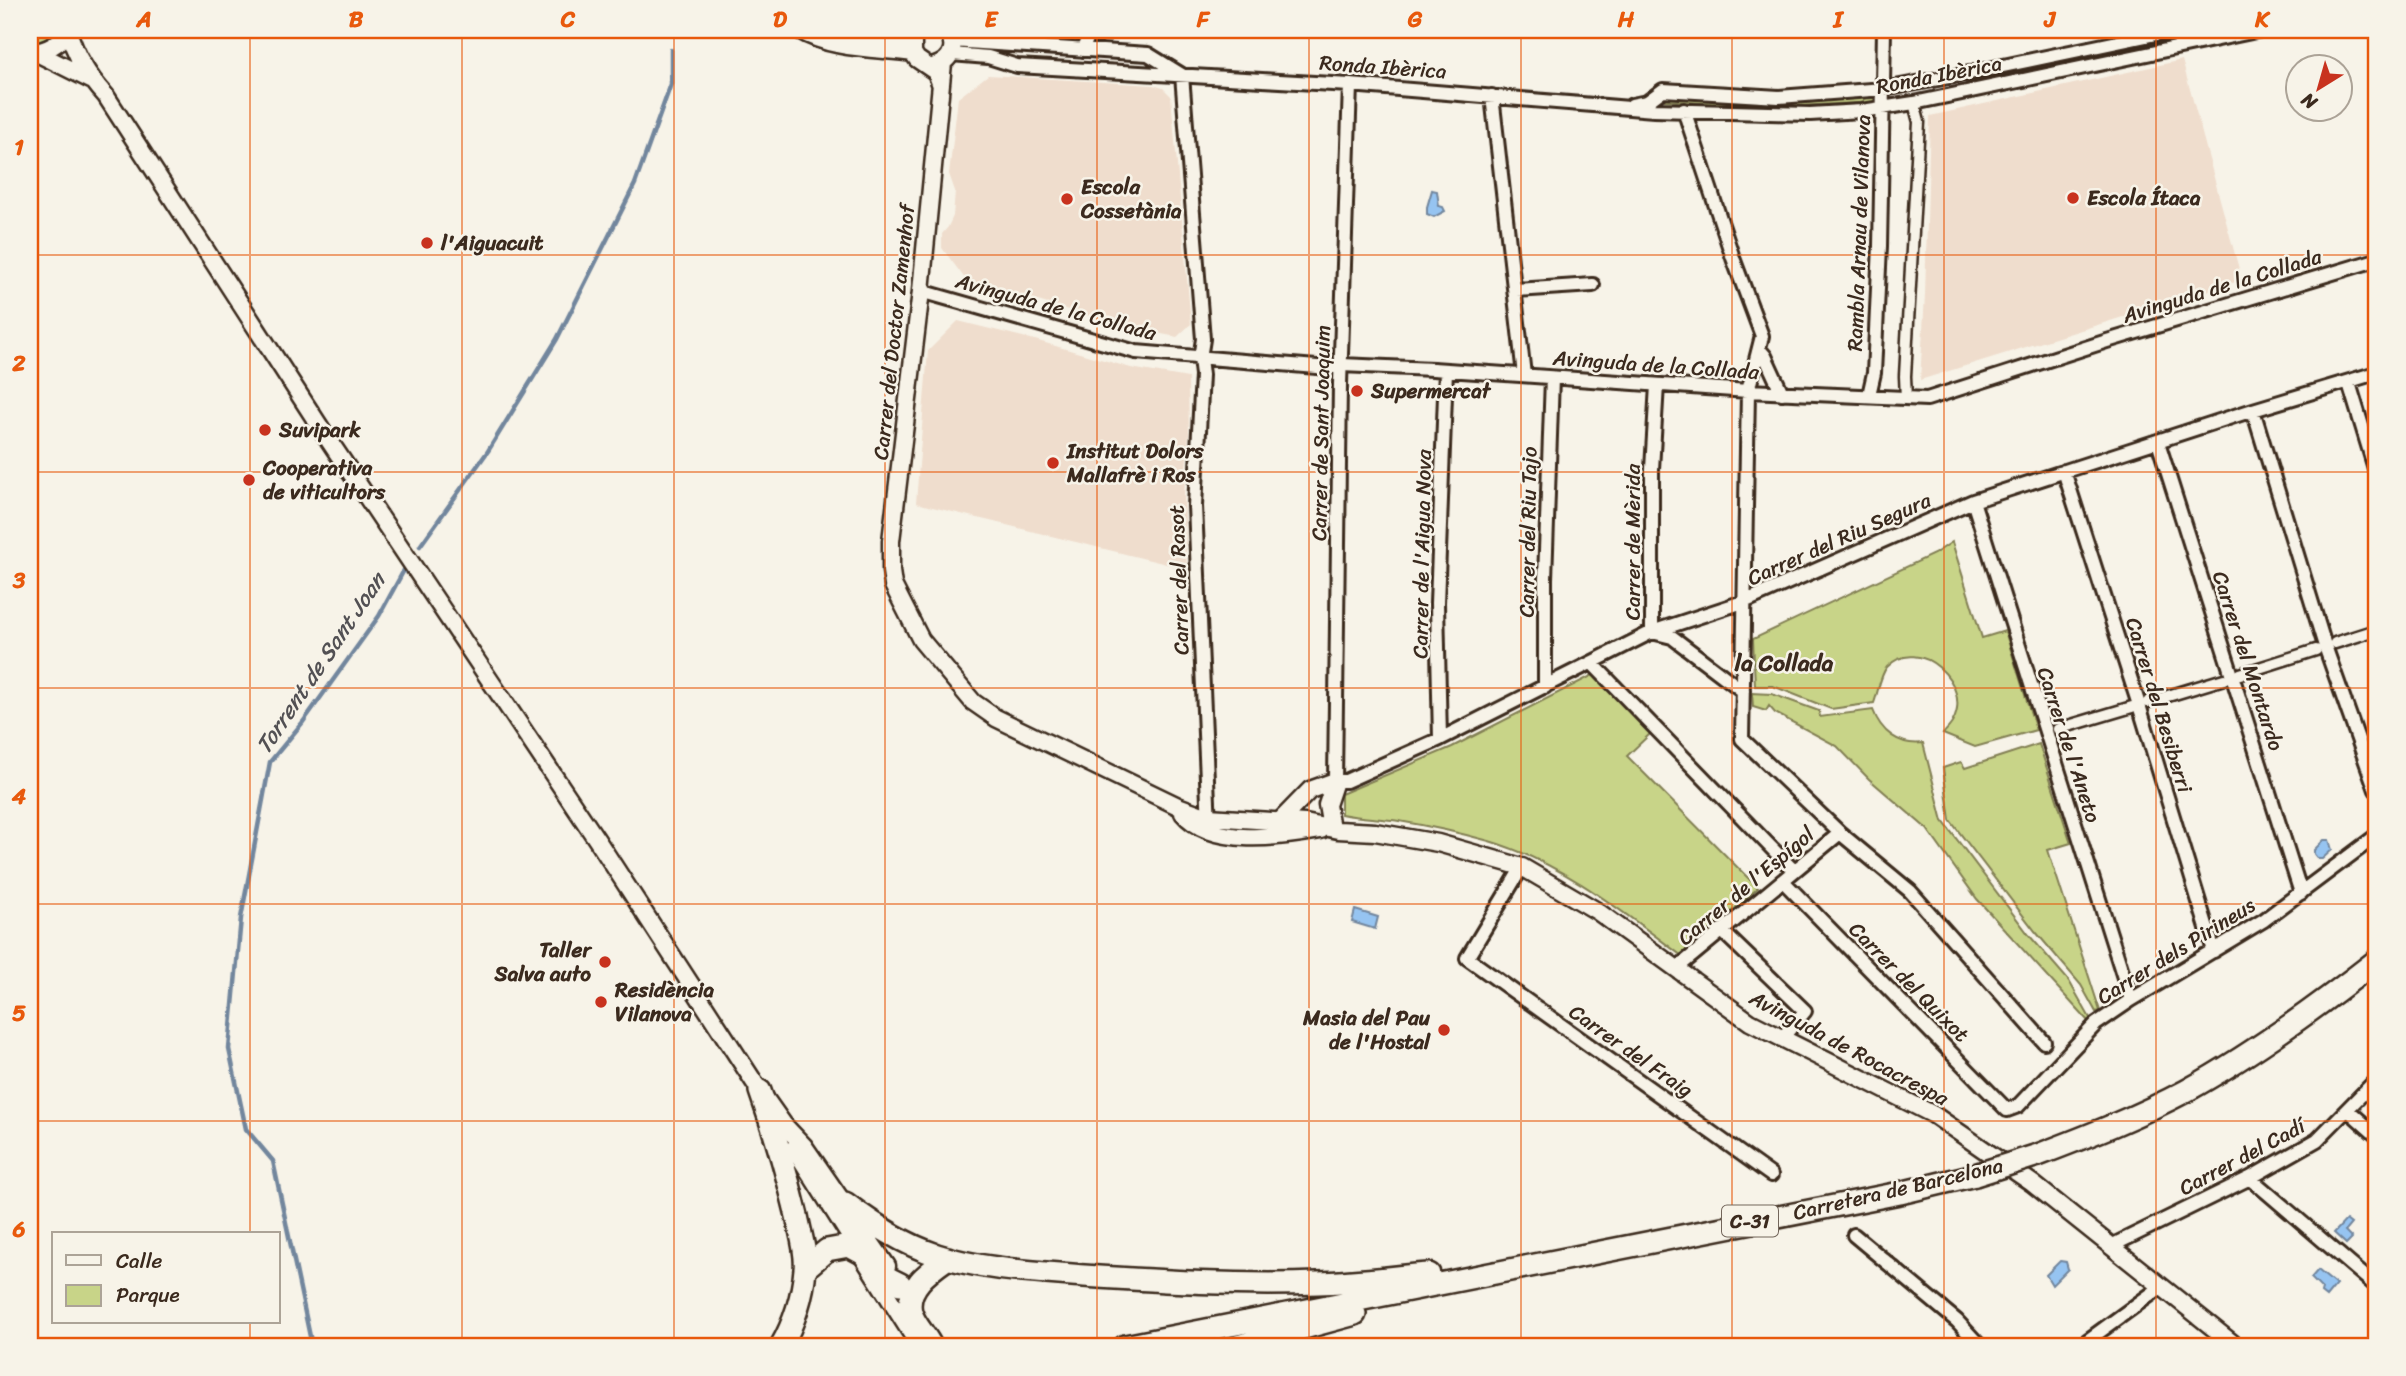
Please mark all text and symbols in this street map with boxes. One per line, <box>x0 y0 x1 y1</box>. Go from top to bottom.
text: A <box>135 0 152 40</box>
text: B <box>349 0 364 40</box>
text: C <box>560 0 576 40</box>
text: D <box>773 0 788 40</box>
text: E <box>985 0 1000 40</box>
text: F <box>1196 0 1211 40</box>
text: G <box>1407 0 1423 40</box>
text: H <box>1617 0 1635 40</box>
text: I <box>1832 0 1844 40</box>
text: J <box>2043 0 2057 40</box>
text: K <box>2254 0 2271 40</box>
street label: Ronda Ibèrica <box>1318 44 1448 90</box>
street label: Ronda Ibèrica <box>1873 44 2006 106</box>
north arrow <box>2284 52 2354 122</box>
text: N <box>2293 84 2325 119</box>
street label: Rambla Arnau de Vilanova <box>1836 114 1882 352</box>
text: 1 <box>14 127 24 168</box>
place label: Escola Cossetània <box>1080 168 1182 230</box>
place label: Escola Ítaca <box>2087 179 2201 217</box>
marker: Escola Ítaca <box>2065 190 2081 206</box>
marker: Escola Cossetània <box>1059 191 1075 207</box>
street label: Carrer del Doctor Zamenhof <box>862 200 927 462</box>
place label: l'Aiguacuit <box>440 224 544 262</box>
marker: l'Aiguacuit <box>419 235 435 251</box>
street label: Avinguda de la Collada <box>2117 238 2327 335</box>
street label: Avinguda de la Collada <box>950 262 1161 352</box>
street label: Carrer de Sant Joaquim <box>1300 325 1342 541</box>
street label: Avinguda de la Collada <box>1551 339 1761 391</box>
text: 2 <box>11 343 26 384</box>
place label: Supermercat <box>1370 372 1492 410</box>
marker: Supermercat <box>1349 383 1365 399</box>
place label: Suvipark <box>278 411 361 449</box>
marker: Suvipark <box>257 422 273 438</box>
place label: Institut Dolors Mallafrè i Ros <box>1066 432 1204 494</box>
street label: Carrer del Riu Tajo <box>1508 446 1548 618</box>
place label: Cooperativa de viticultors <box>262 449 386 511</box>
street label: Carrer de l'Aigua Nova <box>1401 449 1443 659</box>
marker: Institut Dolors Mallafrè i Ros <box>1045 455 1061 471</box>
street label: Carrer de Mèrida <box>1614 463 1652 620</box>
marker: Cooperativa de viticultors <box>241 472 257 488</box>
street label: Carrer del Riu Segura <box>1741 481 1938 597</box>
street label: Carrer del Rasot <box>1157 504 1201 656</box>
text: 3 <box>12 560 26 601</box>
water label: Torrent de Sant Joan <box>244 562 398 763</box>
street label: Carrer del Montardo <box>2201 566 2295 756</box>
street label: Carrer del Besiberri <box>2114 613 2204 798</box>
district label: la Collada <box>1734 643 1834 684</box>
street label: Carrer de l'Aneto <box>2026 662 2112 828</box>
text: 4 <box>11 776 27 817</box>
street label: Carrer de l'Espígol <box>1668 816 1824 955</box>
street label: Carrer dels Pirineus <box>2089 887 2263 1015</box>
street label: Carrer del Quixot <box>1839 912 1979 1052</box>
place label: Taller Salva auto <box>494 931 592 993</box>
marker: Taller Salva auto <box>597 954 613 970</box>
place label: Residència Vilanova <box>614 971 715 1033</box>
street label: Avinguda de Rocacrespa <box>1741 979 1956 1117</box>
text: 5 <box>12 993 26 1034</box>
marker: Residència Vilanova <box>593 994 609 1010</box>
street label: Carrer del Fraig <box>1561 994 1702 1108</box>
place label: Masia del Pau de l'Hostal <box>1302 999 1431 1061</box>
marker: Masia del Pau de l'Hostal <box>1436 1022 1452 1038</box>
street label: Carrer del Cadí <box>2172 1107 2314 1206</box>
street label: Carretera de Barcelona <box>1789 1146 2007 1232</box>
road number: C-31 <box>1722 1205 1778 1236</box>
text: 6 <box>11 1209 26 1250</box>
legend <box>52 1232 280 1324</box>
text: Calle <box>116 1242 163 1280</box>
text: Parque <box>116 1276 180 1314</box>

